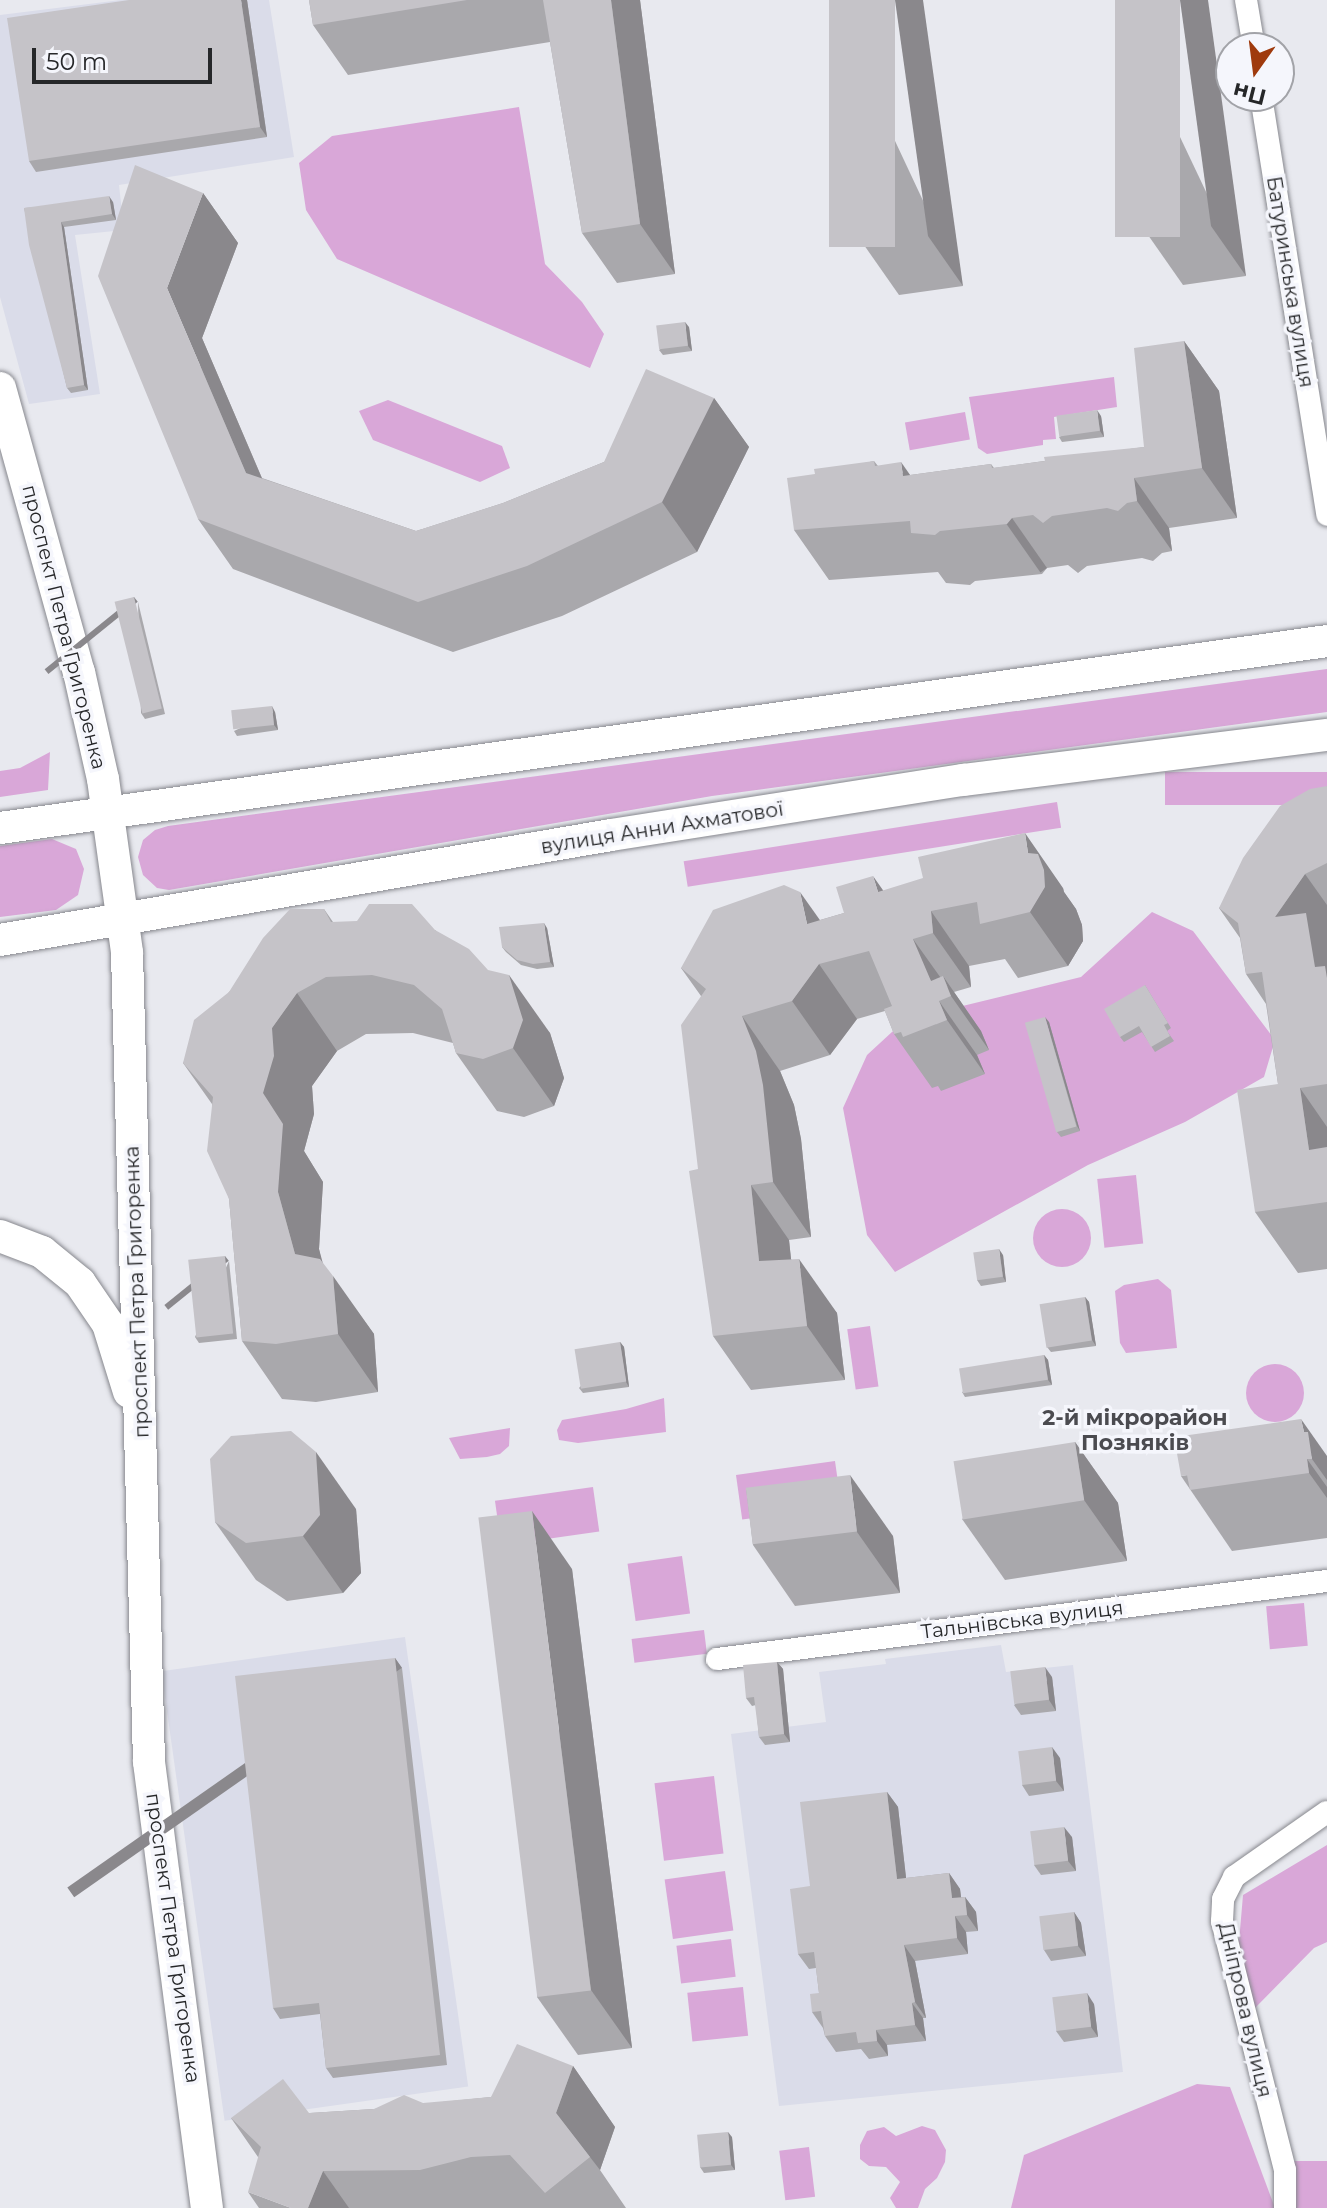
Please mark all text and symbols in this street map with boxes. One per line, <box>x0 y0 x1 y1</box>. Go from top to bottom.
scale bar <box>36 32 216 82</box>
north arrow <box>1215 32 1295 112</box>
text: 50 m <box>46 47 107 76</box>
text: Пн <box>1230 77 1269 111</box>
street label: Батуринська вулиця <box>1261 175 1319 389</box>
street label: проспект Петра Григоренка <box>17 482 111 772</box>
street label: вулиця Анни Ахматової <box>539 797 785 859</box>
street label: проспект Петра Григоренка <box>120 1145 154 1439</box>
district label: 2-й мікрорайон Позняків <box>1042 1404 1228 1456</box>
street label: Тальнівська вулиця <box>919 1596 1125 1644</box>
street label: проспект Петра Григоренка <box>141 1792 205 2084</box>
street label: Дніпрова вулиця <box>1213 1920 1277 2100</box>

